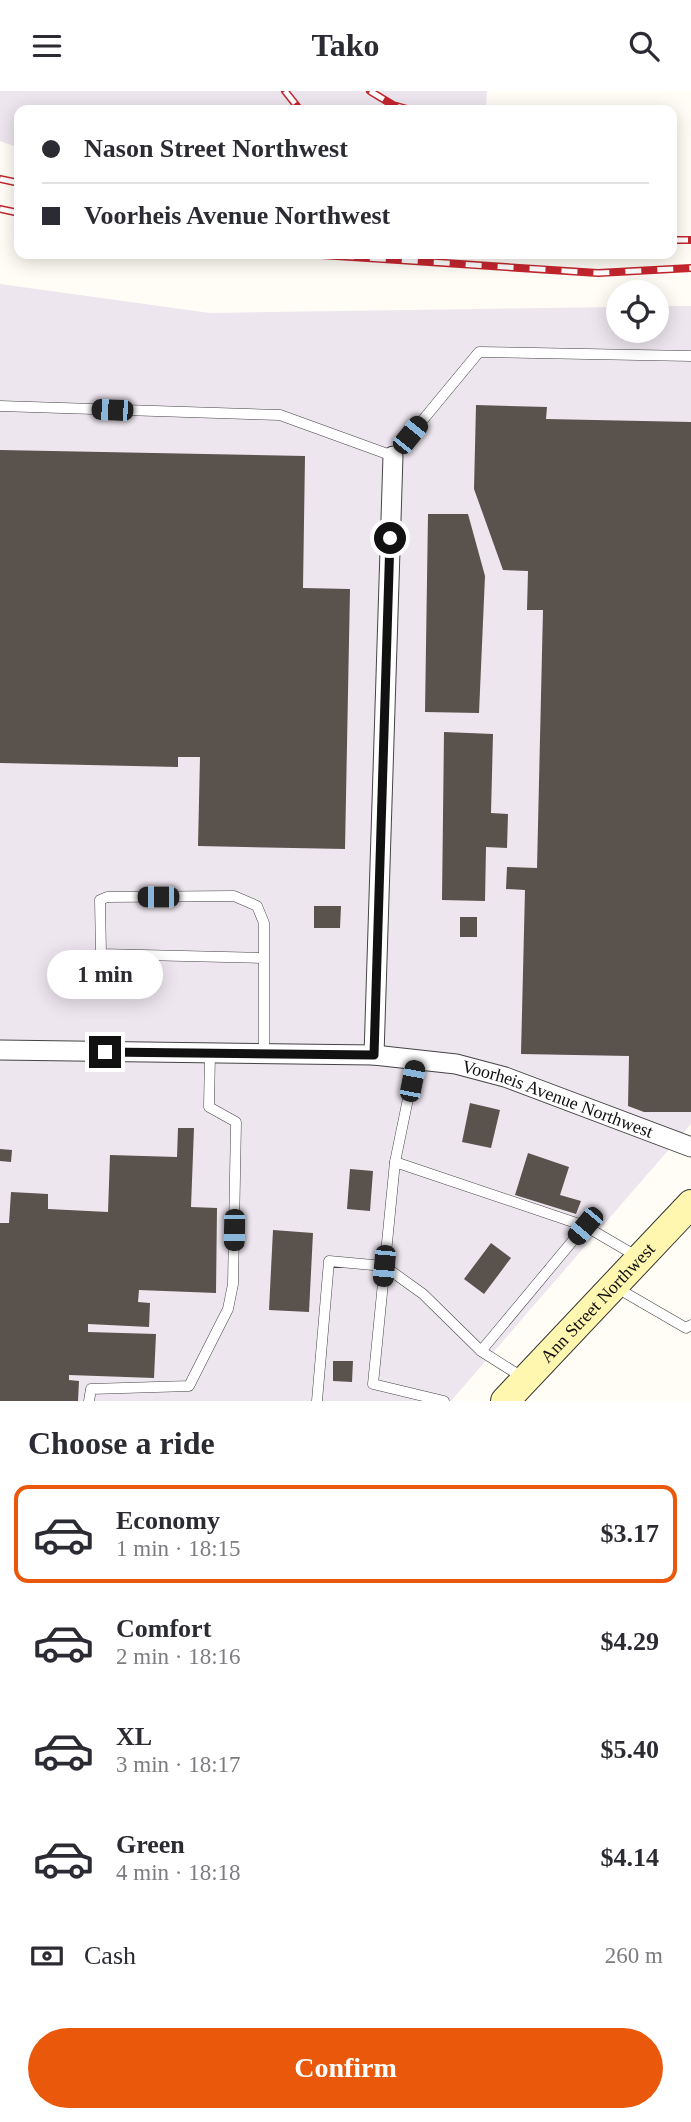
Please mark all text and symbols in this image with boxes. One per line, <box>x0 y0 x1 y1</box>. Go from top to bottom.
icon: menu <box>28 27 66 65</box>
text: Tako <box>311 27 380 63</box>
icon: search <box>625 27 663 65</box>
text: Nason Street Northwest <box>84 134 348 163</box>
text: Voorheis Avenue Northwest <box>84 201 390 230</box>
map controls <box>606 280 669 343</box>
button: locate <box>606 280 669 343</box>
car <box>91 399 134 421</box>
car <box>389 412 432 458</box>
route start <box>374 522 406 554</box>
car <box>138 887 180 908</box>
callout: 1 min <box>47 951 163 999</box>
text: 1 min <box>77 962 133 987</box>
route end <box>89 1036 121 1068</box>
street label: Voorheis Avenue Northwest <box>460 1056 656 1142</box>
car <box>398 1058 427 1104</box>
car <box>564 1203 607 1249</box>
car <box>224 1209 245 1251</box>
street label: Ann Street Northwest <box>536 1239 659 1367</box>
car <box>372 1244 397 1288</box>
text: Choose a ride <box>28 1425 215 1461</box>
icon: car <box>32 1503 95 1566</box>
text: Economy <box>116 1506 220 1535</box>
text: $3.17 <box>601 1519 659 1548</box>
text: 1 min · 18:15 <box>116 1536 241 1561</box>
icon: car <box>32 1611 95 1674</box>
text: Comfort <box>116 1614 211 1643</box>
text: $4.29 <box>601 1627 659 1656</box>
text: 2 min · 18:16 <box>116 1644 241 1669</box>
icon: car <box>32 1719 95 1782</box>
text: XL <box>116 1722 152 1751</box>
text: $5.40 <box>601 1735 659 1764</box>
text: 3 min · 18:17 <box>116 1752 241 1777</box>
icon: car <box>32 1827 95 1890</box>
text: Green <box>116 1830 185 1859</box>
text: $4.14 <box>601 1843 659 1872</box>
text: 4 min · 18:18 <box>116 1860 241 1885</box>
icon: cash <box>28 1937 66 1975</box>
text: Cash <box>84 1941 136 1970</box>
text: 260 m <box>605 1943 663 1968</box>
button: Confirm <box>28 2028 663 2108</box>

